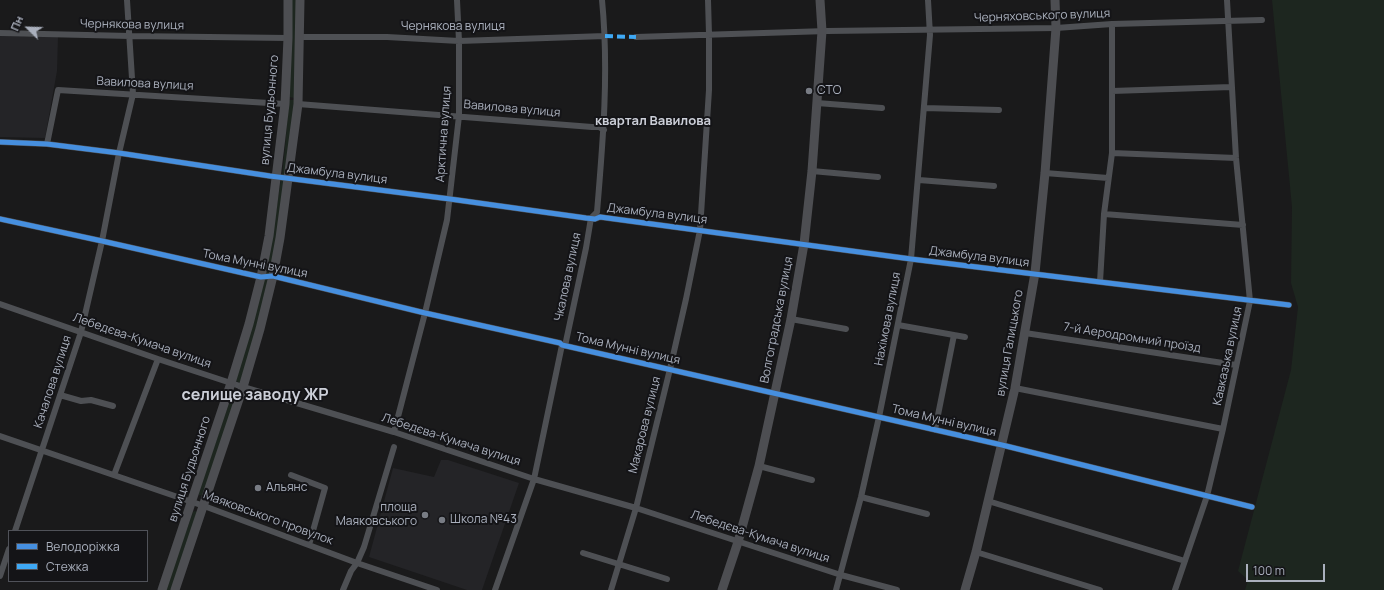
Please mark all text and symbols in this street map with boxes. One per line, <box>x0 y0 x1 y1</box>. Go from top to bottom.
street label: Черняховського вулиця <box>974 6 1110 26</box>
north arrow <box>8 8 48 48</box>
text: Пн <box>7 13 26 33</box>
street label: Чернякова вулиця <box>80 17 184 33</box>
street label: Чернякова вулиця <box>401 20 505 34</box>
street label: вулиця Будьонного <box>258 54 282 166</box>
street label: Вавилова вулиця <box>96 74 194 94</box>
place label: СТО <box>817 84 841 98</box>
street label: Арктична вулиця <box>433 85 455 183</box>
marker: СТО <box>804 86 814 96</box>
street label: Вавилова вулиця <box>463 98 561 120</box>
district label: квартал Вавилова <box>595 113 711 129</box>
street label: Джамбула вулиця <box>286 161 388 187</box>
street label: Джамбула вулиця <box>606 201 708 227</box>
street label: Чкалова вулиця <box>552 231 584 323</box>
street label: Джамбула вулиця <box>928 244 1030 270</box>
street label: Тома Мунні вулиця <box>201 247 309 281</box>
street label: Волгоградська вулиця <box>758 255 796 385</box>
street label: Нахімова вулиця <box>872 271 904 367</box>
street label: вулиця Галицького <box>994 289 1026 397</box>
street label: Кавказька вулиця <box>1210 305 1246 407</box>
street label: Лебедєва-Кумача вулиця <box>71 311 213 371</box>
street label: 7-й Аеродромний проїзд <box>1062 320 1202 356</box>
street label: Тома Мунні вулиця <box>574 330 682 368</box>
street label: Качалова вулиця <box>31 334 75 430</box>
street label: Макарова вулиця <box>626 375 664 475</box>
district label: селище заводу ЖР <box>181 386 329 406</box>
street label: Тома Мунні вулиця <box>890 402 998 440</box>
street label: Лебедєва-Кумача вулиця <box>380 411 522 469</box>
street label: вулиця Будьонного <box>166 414 214 524</box>
place label: Альянс <box>266 481 307 495</box>
marker: Альянс <box>253 483 263 493</box>
street label: Маяковського провулок <box>201 488 335 548</box>
place label: площа Маяковського <box>336 501 417 529</box>
street label: Лебедєва-Кумача вулиця <box>689 508 831 566</box>
marker: площа Маяковського <box>420 510 430 520</box>
place label: Школа №43 <box>450 513 517 527</box>
marker: Школа №43 <box>437 515 447 525</box>
legend <box>8 530 148 582</box>
text: Велодоріжка <box>46 538 120 555</box>
scale bar <box>1248 556 1327 582</box>
text: Стежка <box>46 558 88 575</box>
text: 100 m <box>1253 562 1285 579</box>

